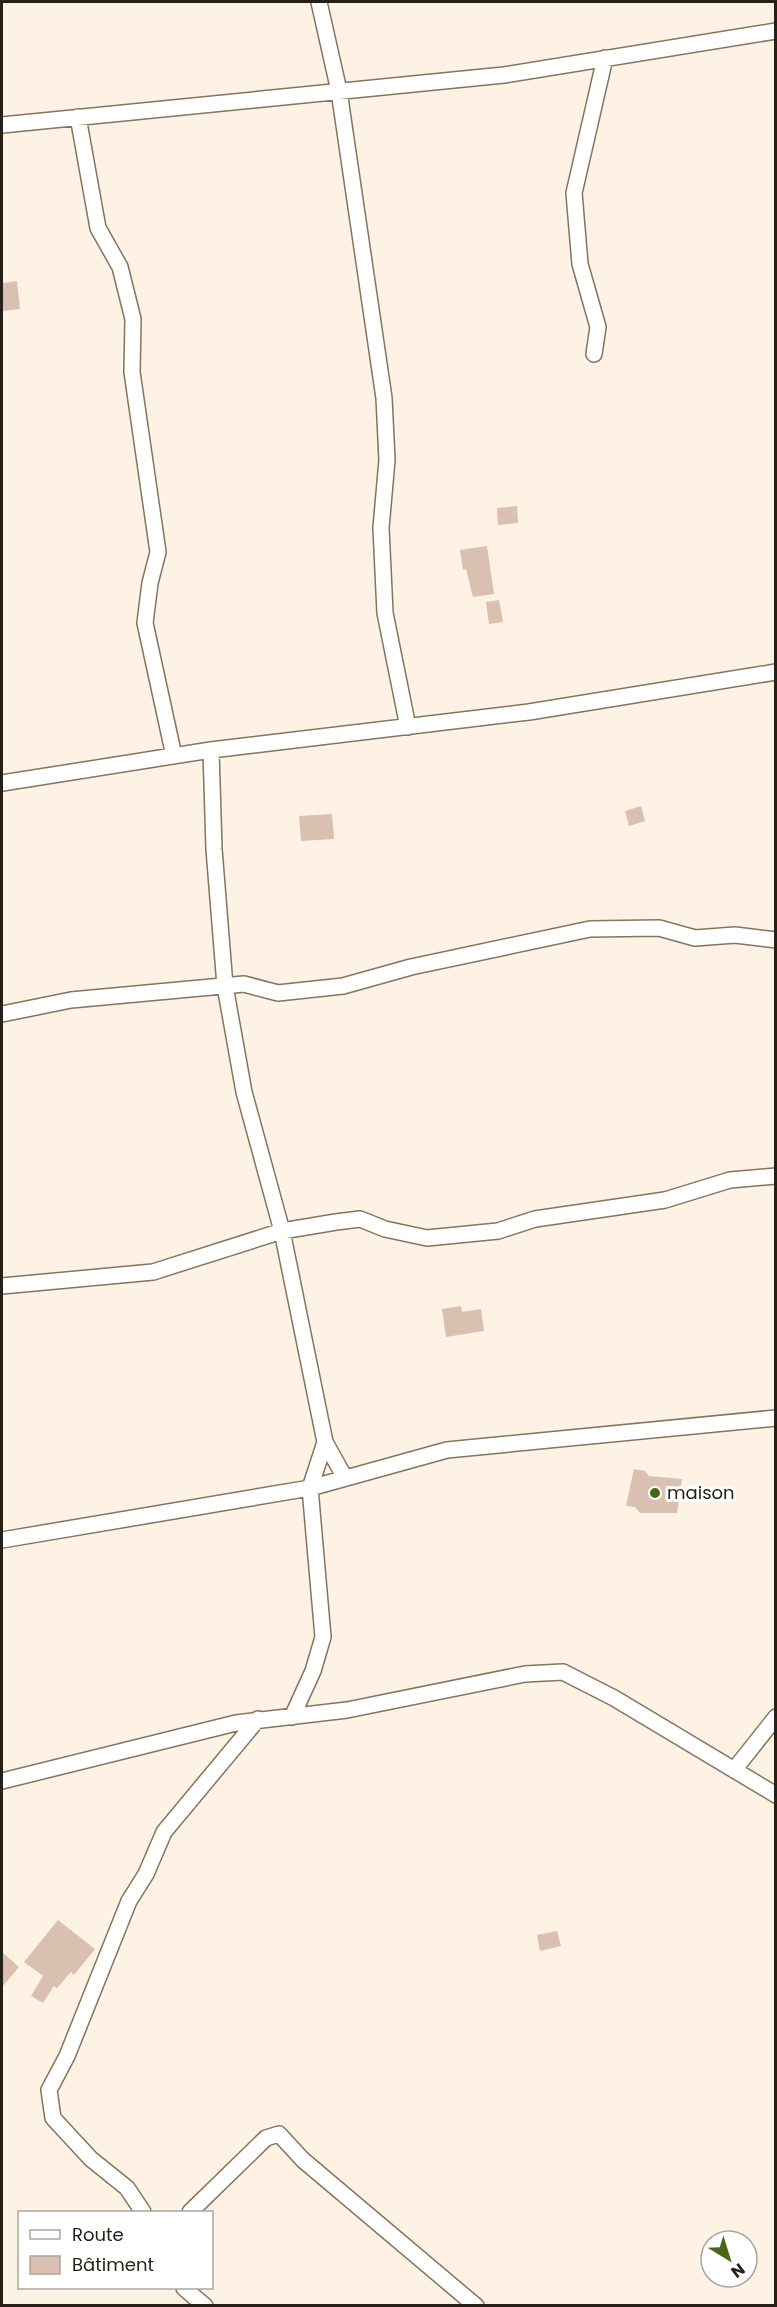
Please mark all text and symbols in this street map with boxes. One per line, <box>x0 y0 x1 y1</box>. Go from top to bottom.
place label: maison <box>667 1480 735 1505</box>
marker: maison <box>648 1486 662 1500</box>
legend <box>18 2211 213 2289</box>
text: Route <box>72 2222 124 2247</box>
north arrow <box>699 2229 759 2289</box>
text: Bâtiment <box>72 2252 154 2277</box>
text: N <box>726 2258 750 2283</box>

